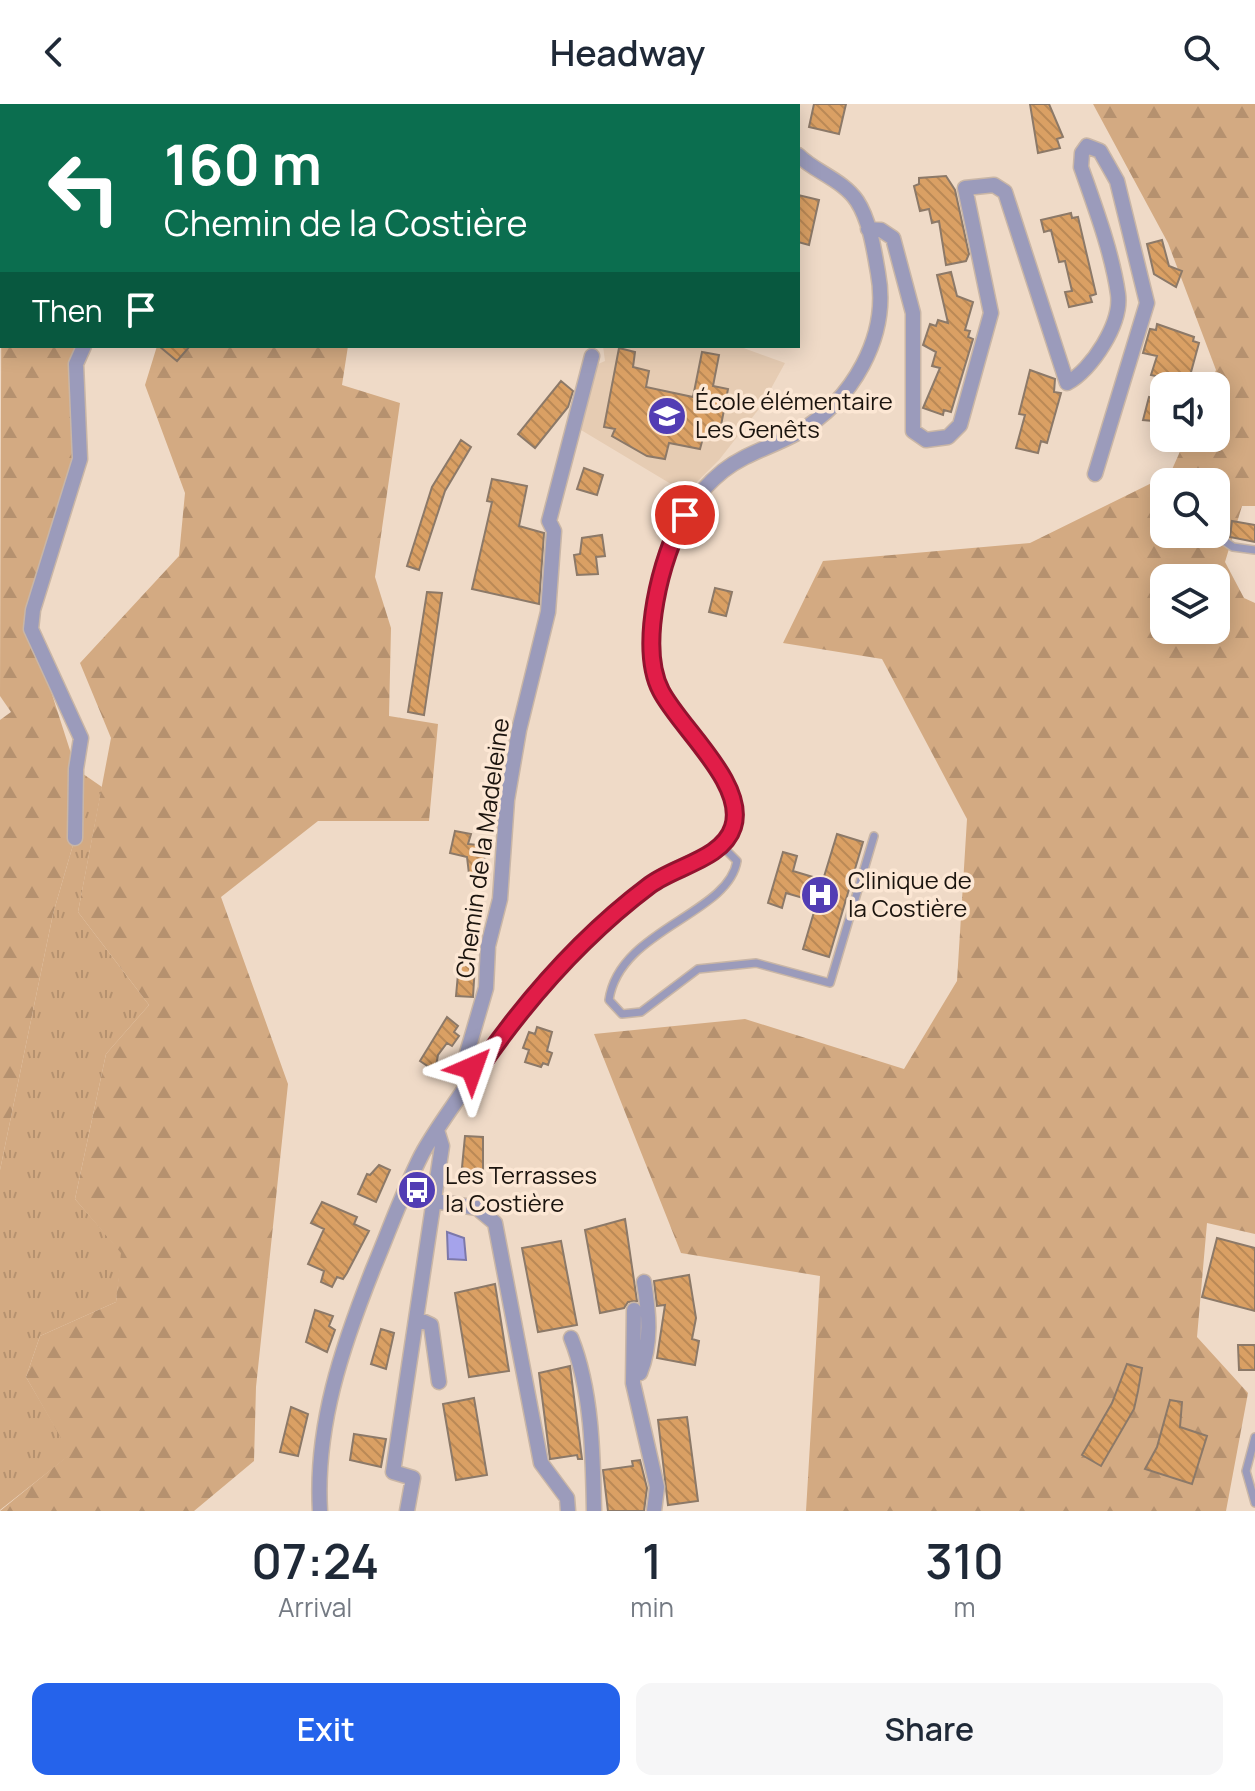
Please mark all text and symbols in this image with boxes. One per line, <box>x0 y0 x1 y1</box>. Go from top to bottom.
text: Headway <box>550 28 705 77</box>
icon: back <box>32 30 76 74</box>
icon: search <box>1179 30 1223 74</box>
text: 160 m <box>164 125 322 202</box>
icon: left <box>32 136 136 240</box>
text: Chemin de la Costière <box>164 198 528 247</box>
icon: arrive <box>119 288 163 332</box>
text: Then <box>32 290 103 331</box>
map controls <box>1150 372 1230 644</box>
button: sound <box>1150 372 1230 452</box>
place label: École élémentaire Les Genêts <box>695 384 893 445</box>
school or university icon: École élémentaire Les Genêts <box>646 395 688 437</box>
button: search <box>1150 468 1230 548</box>
pin <box>651 481 719 549</box>
icon: arrive <box>663 493 707 537</box>
button: layers <box>1150 564 1230 644</box>
street label: Chemin de la Madeleine <box>447 716 516 980</box>
place label: Clinique de la Costière <box>848 863 972 924</box>
hospital icon: Clinique de la Costière <box>799 874 841 916</box>
position arrow <box>430 1026 514 1110</box>
place label: Les Terrasses la Costière <box>445 1158 597 1219</box>
bus stop icon: Les Terrasses la Costière <box>396 1169 438 1211</box>
text: 07:24 <box>251 1528 379 1593</box>
text: 1 <box>642 1528 662 1593</box>
text: 310 <box>925 1528 1004 1593</box>
text: Arrival <box>278 1589 352 1625</box>
text: min <box>630 1589 674 1625</box>
text: m <box>953 1589 975 1625</box>
button: Exit <box>32 1683 620 1775</box>
button: Share <box>636 1683 1223 1775</box>

